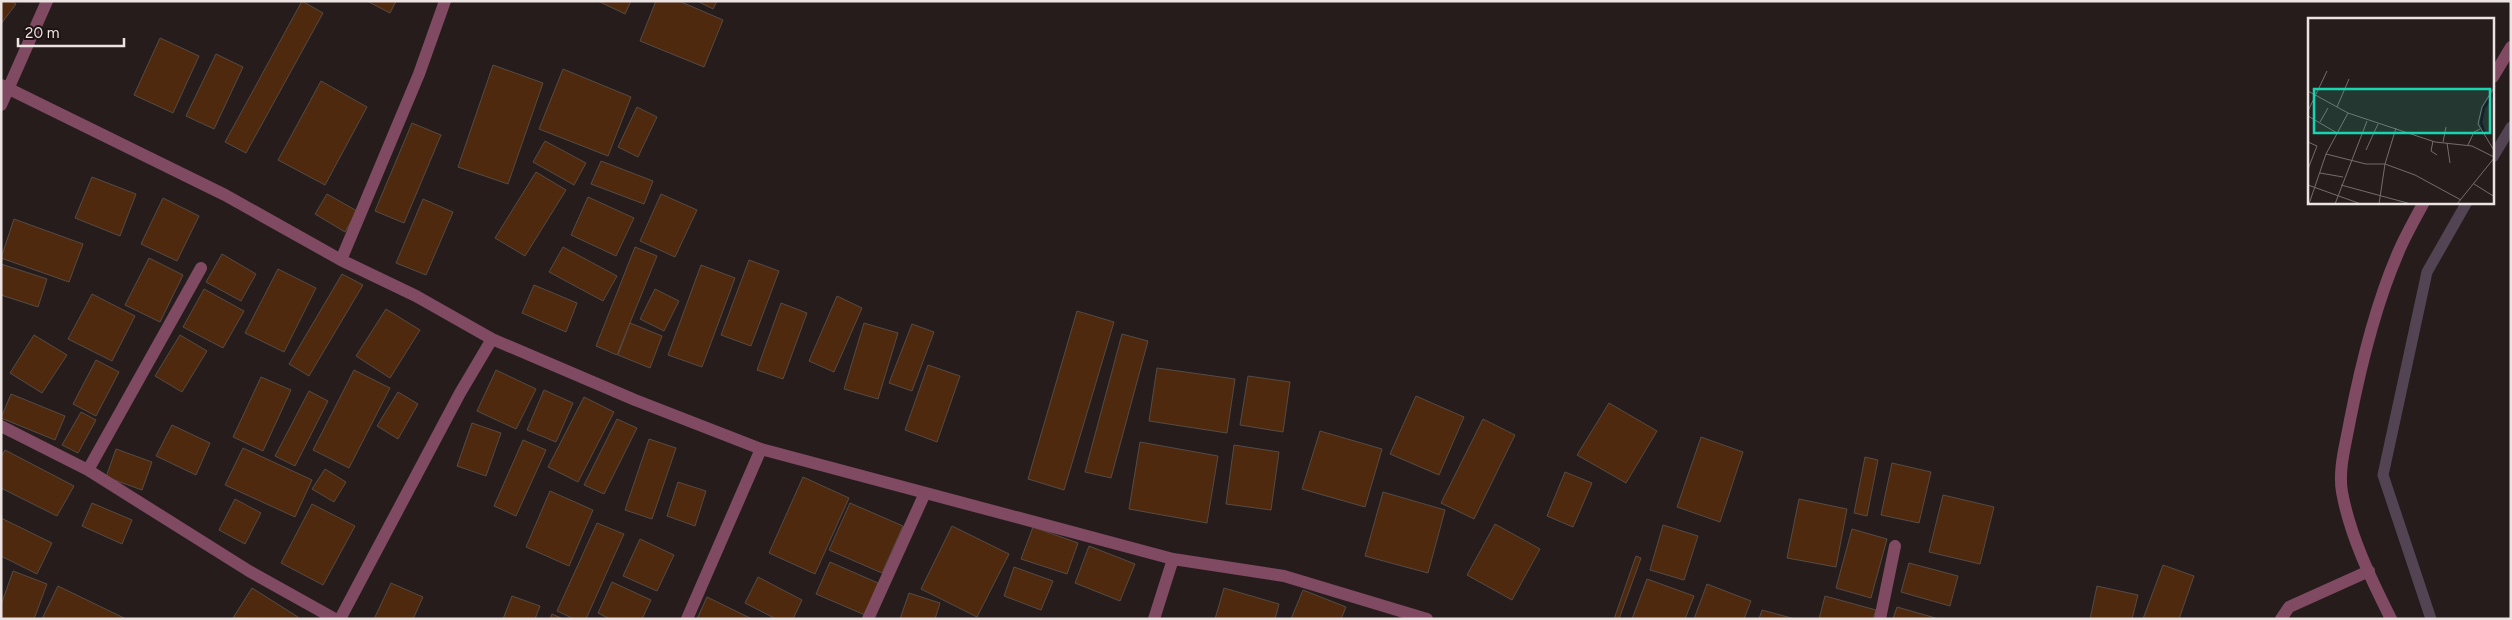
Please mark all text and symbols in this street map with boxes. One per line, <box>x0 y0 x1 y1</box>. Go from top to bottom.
scale bar <box>18 15 124 47</box>
inset map <box>2308 18 2494 204</box>
text: 20 m <box>25 24 59 42</box>

